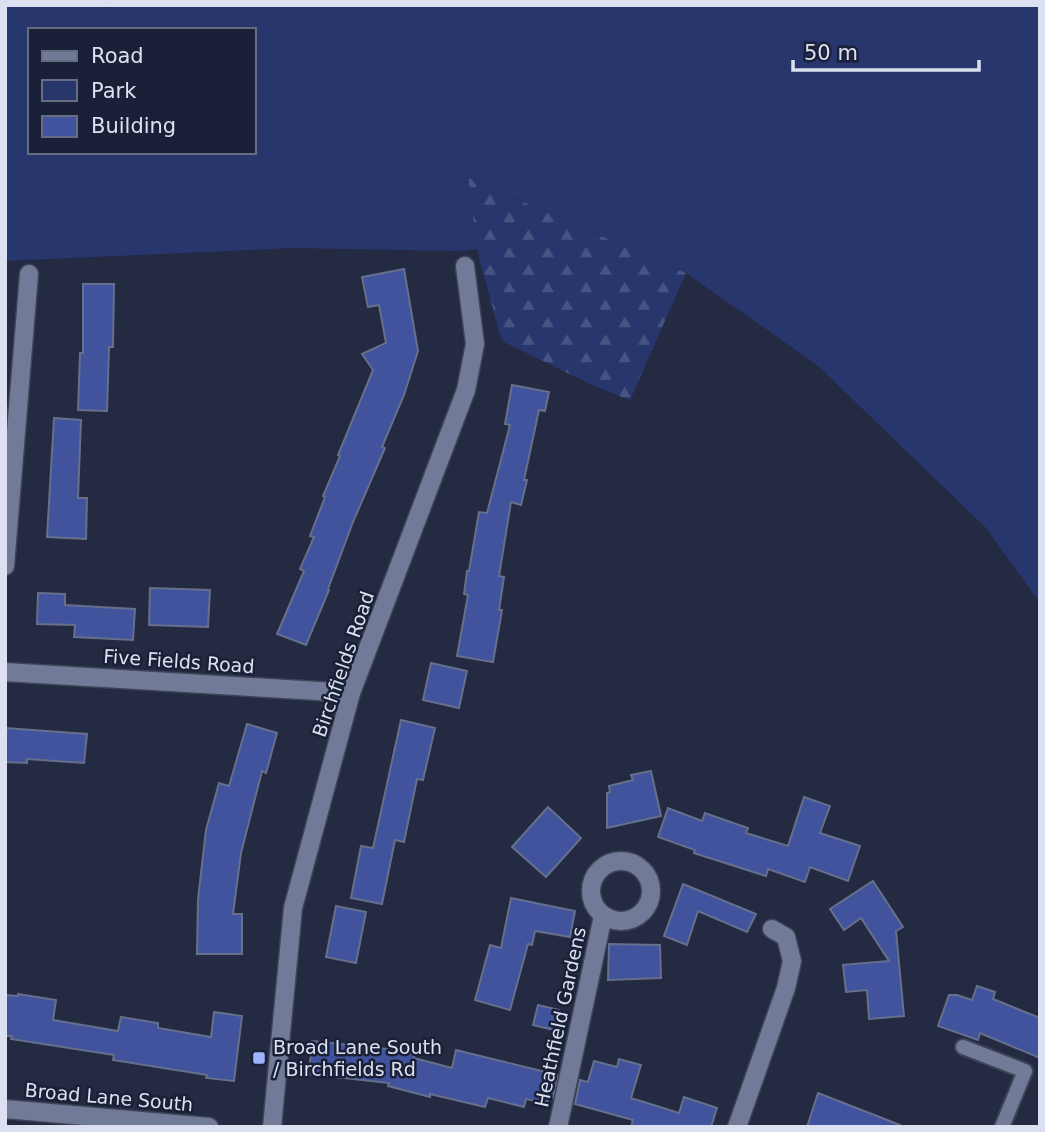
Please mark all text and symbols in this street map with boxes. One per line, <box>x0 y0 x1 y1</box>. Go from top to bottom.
legend <box>28 28 256 154</box>
scale bar <box>793 28 978 72</box>
text: 50 m <box>804 41 858 65</box>
text: Road <box>91 44 144 68</box>
text: Park <box>91 79 137 103</box>
text: Building <box>91 114 176 138</box>
street label: Birchfields Road <box>308 588 378 740</box>
street label: Five Fields Road <box>103 645 255 677</box>
street label: Heathfield Gardens <box>530 925 590 1109</box>
place label: Broad Lane South / Birchfields Rd <box>273 1036 442 1080</box>
marker: Broad Lane South / Birchfields Rd <box>251 1050 267 1066</box>
street label: Broad Lane South <box>24 1079 194 1115</box>

